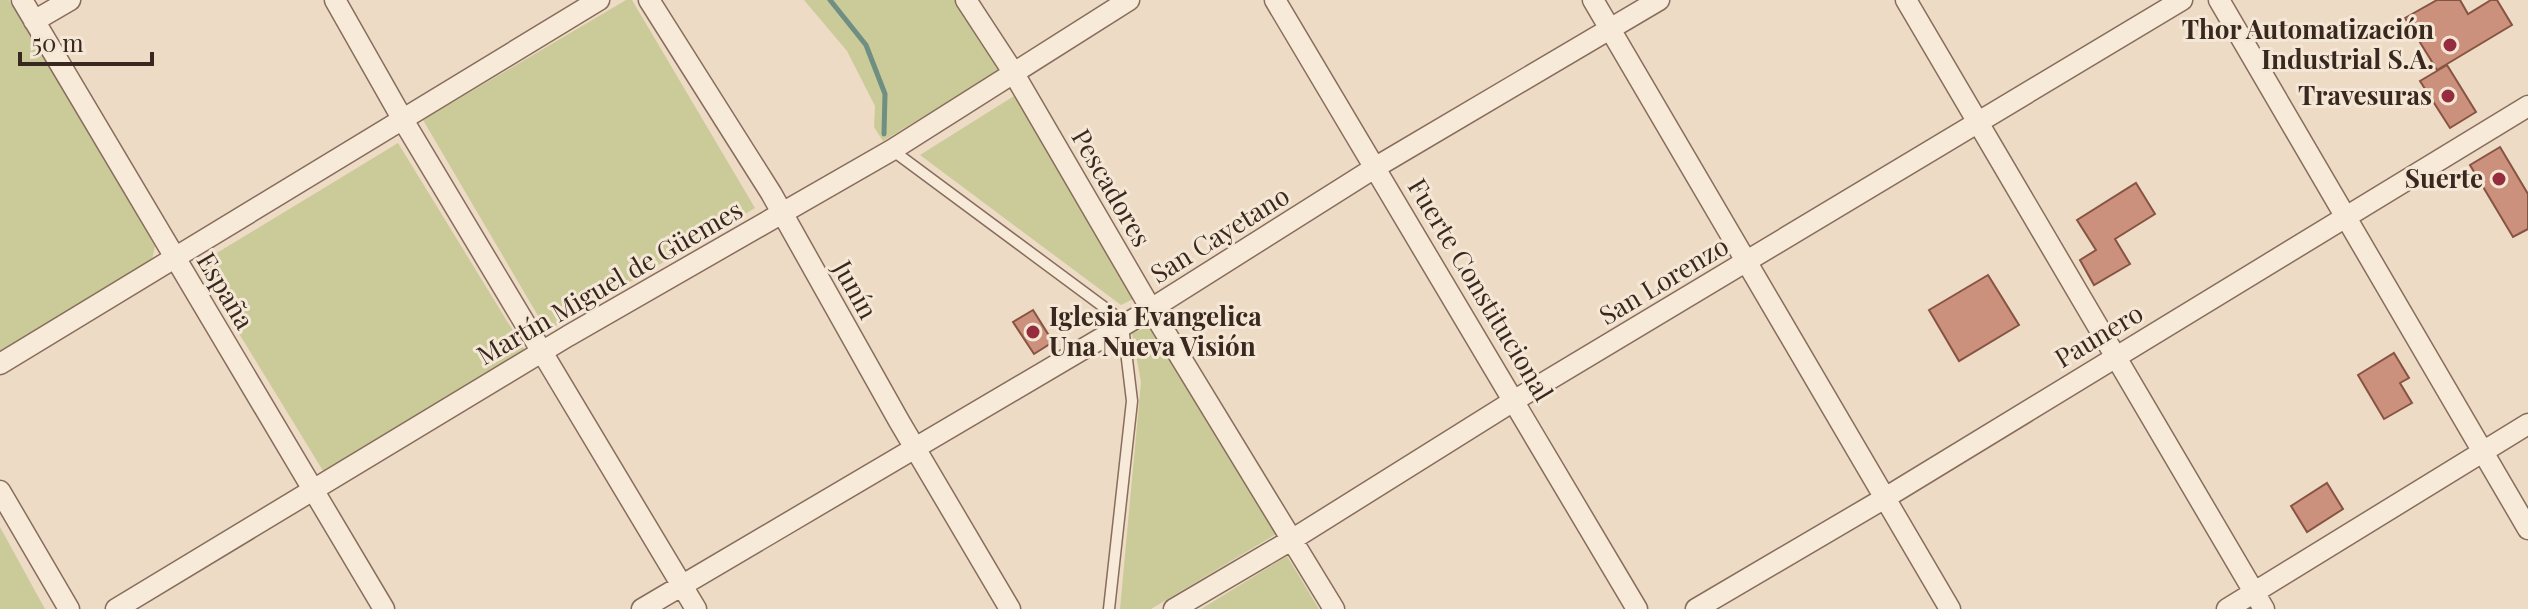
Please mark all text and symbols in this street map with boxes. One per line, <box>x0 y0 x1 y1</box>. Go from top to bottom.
place label: Thor Automatización Industrial S.A. <box>2182 11 2434 76</box>
scale bar <box>20 16 152 66</box>
text: 50 m <box>32 26 84 58</box>
marker: Thor Automatización Industrial S.A. <box>2441 36 2459 54</box>
place label: Travesuras <box>2298 77 2432 112</box>
marker: Travesuras <box>2439 87 2457 105</box>
street label: Pescadores <box>1065 122 1160 252</box>
place label: Suerte <box>2405 160 2483 195</box>
marker: Suerte <box>2490 170 2508 188</box>
street label: Fuerte Constitucional <box>1401 171 1562 407</box>
street label: San Cayetano <box>1143 177 1295 290</box>
street label: Martín Miguel de Güemes <box>470 191 748 372</box>
street label: San Lorenzo <box>1592 227 1734 332</box>
street label: España <box>190 245 263 335</box>
street label: Junín <box>826 253 887 325</box>
street label: Paunero <box>2048 295 2149 375</box>
place label: Iglesia Evangelica Una Nueva Visión <box>1049 298 1262 363</box>
marker: Iglesia Evangelica Una Nueva Visión <box>1024 323 1042 341</box>

